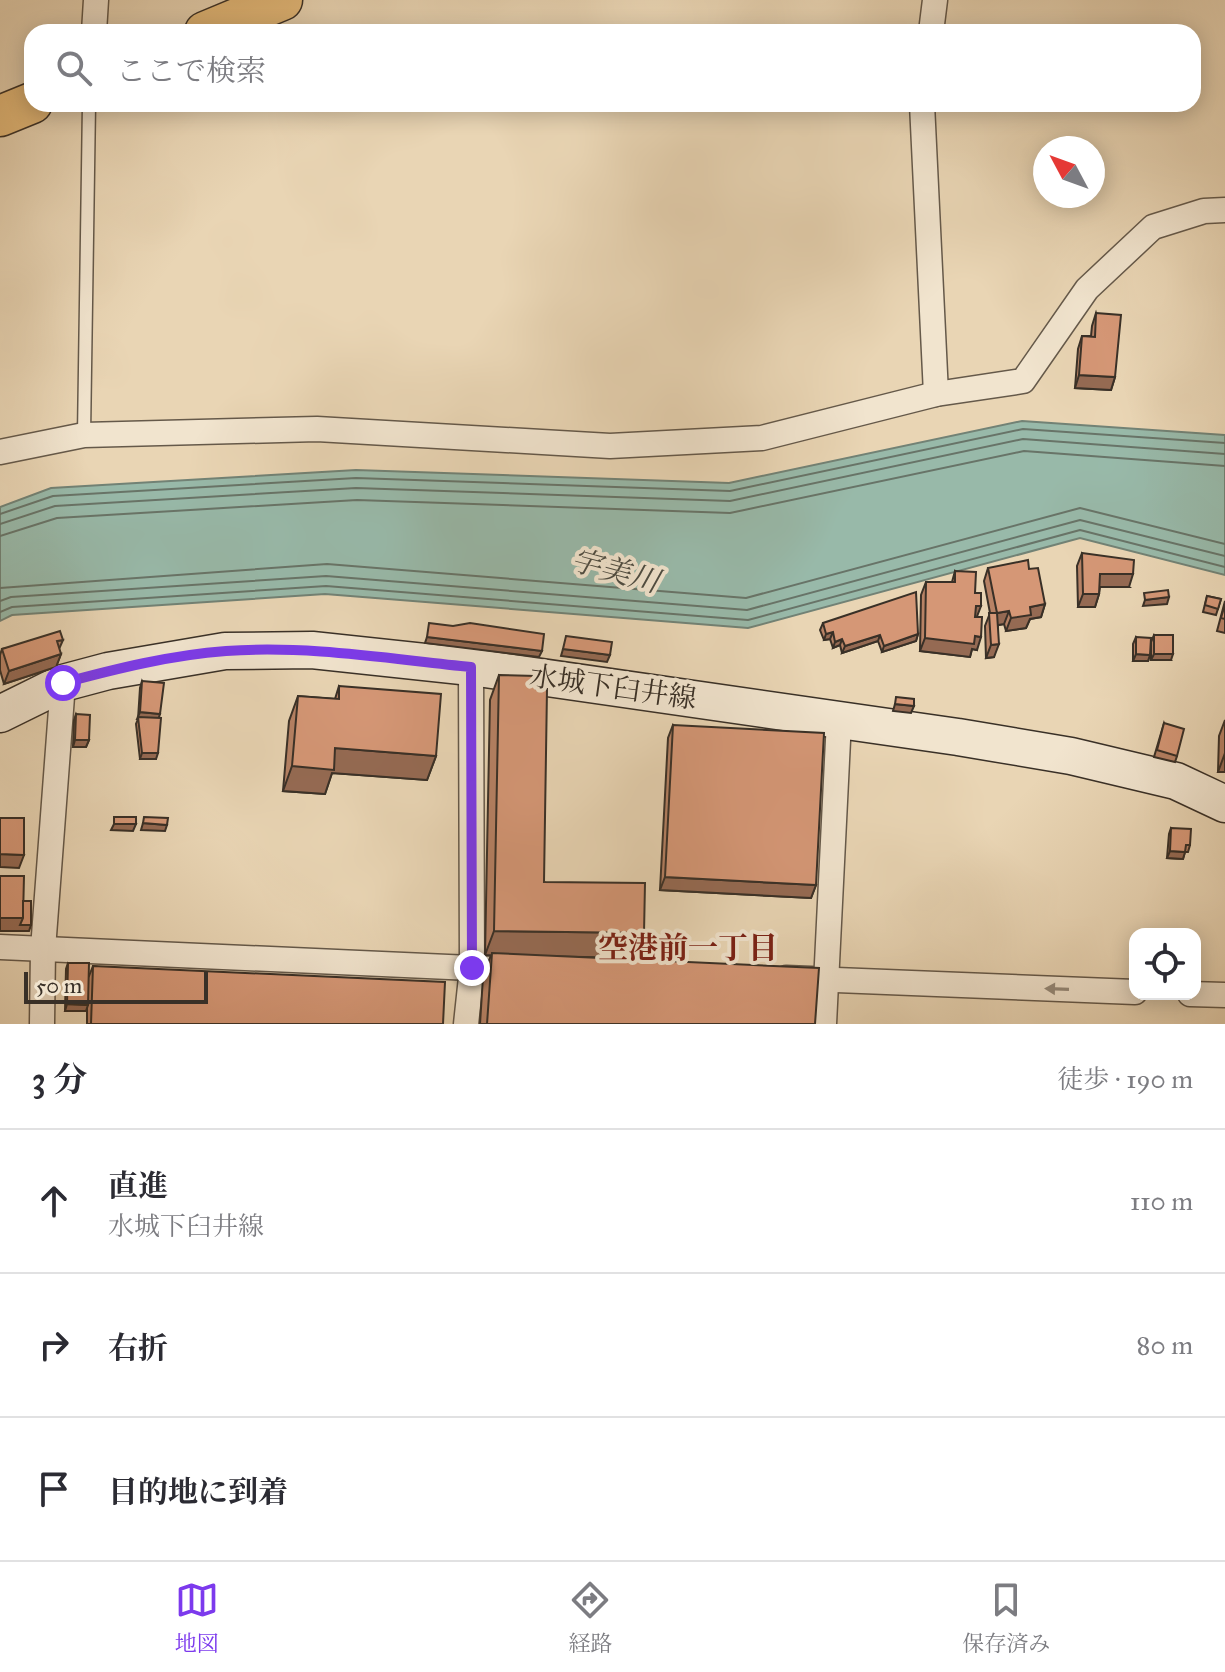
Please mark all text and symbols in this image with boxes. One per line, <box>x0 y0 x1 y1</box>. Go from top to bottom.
search box <box>24 24 1201 112</box>
icon: search <box>52 46 96 90</box>
text: ここで検索 <box>116 53 266 89</box>
north arrow <box>1033 136 1105 208</box>
water label: 宇美川 <box>567 542 666 601</box>
street label: 水城下臼井線 <box>527 658 699 716</box>
route start <box>45 665 81 701</box>
map controls <box>1129 928 1201 1000</box>
button: locate <box>1129 928 1201 1000</box>
district label: 空港前一丁目 <box>598 930 778 966</box>
route end <box>454 950 490 986</box>
scale bar <box>24 968 208 1004</box>
text: 50 m <box>36 972 82 999</box>
one-way arrow <box>1044 982 1069 995</box>
text: 3 分 <box>32 1059 87 1100</box>
text: 徒歩 · 190 m <box>1058 1063 1193 1095</box>
text: 直進 <box>108 1168 168 1204</box>
icon: ahead <box>32 1179 76 1223</box>
text: 110 m <box>1130 1185 1193 1217</box>
text: 水城下臼井線 <box>108 1210 264 1242</box>
icon: right <box>32 1323 76 1367</box>
text: 80 m <box>1137 1329 1193 1361</box>
text: 右折 <box>108 1330 168 1366</box>
icon: arrive <box>32 1467 76 1511</box>
text: 目的地に到着 <box>108 1474 288 1510</box>
tab: 地図 <box>175 1578 219 1657</box>
tab: 経路 <box>568 1578 612 1657</box>
tab: 保存済み <box>962 1578 1050 1657</box>

